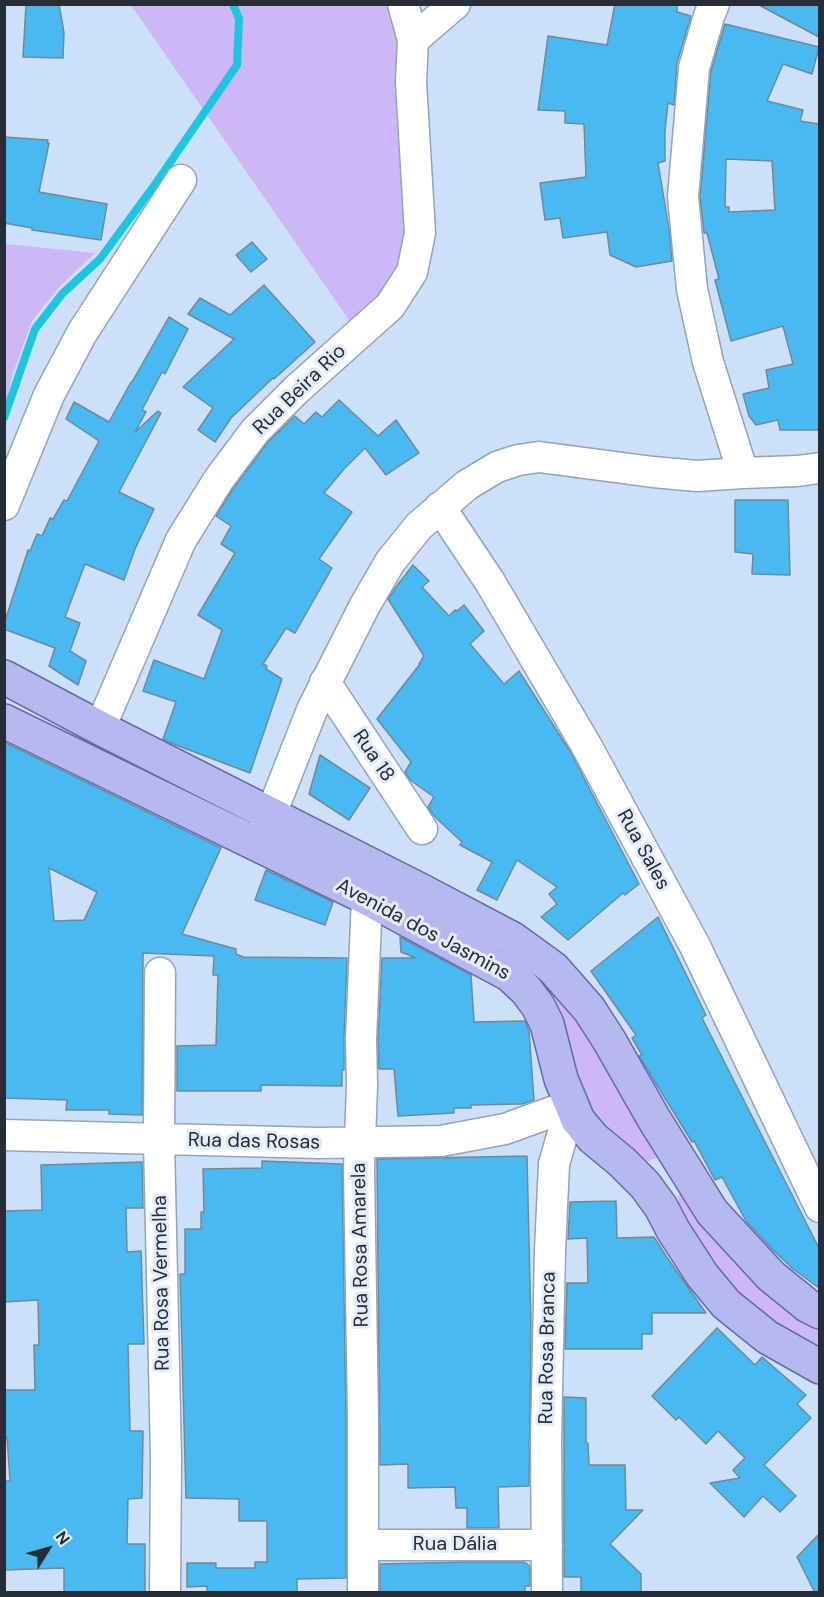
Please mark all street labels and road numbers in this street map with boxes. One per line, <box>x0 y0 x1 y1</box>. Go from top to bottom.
street label: Rua Beira Rio <box>249 340 351 440</box>
street label: Rua 18 <box>347 725 399 787</box>
street label: Rua Sales <box>611 806 675 894</box>
street label: Avenida dos Jasmins <box>332 874 514 986</box>
street label: Rua das Rosas <box>188 1129 320 1155</box>
street label: Rua Rosa Amarela <box>348 1162 374 1328</box>
street label: Rua Rosa Vermelha <box>148 1195 176 1371</box>
street label: Rua Rosa Branca <box>535 1271 561 1425</box>
street label: Rua Dália <box>413 1533 497 1557</box>

